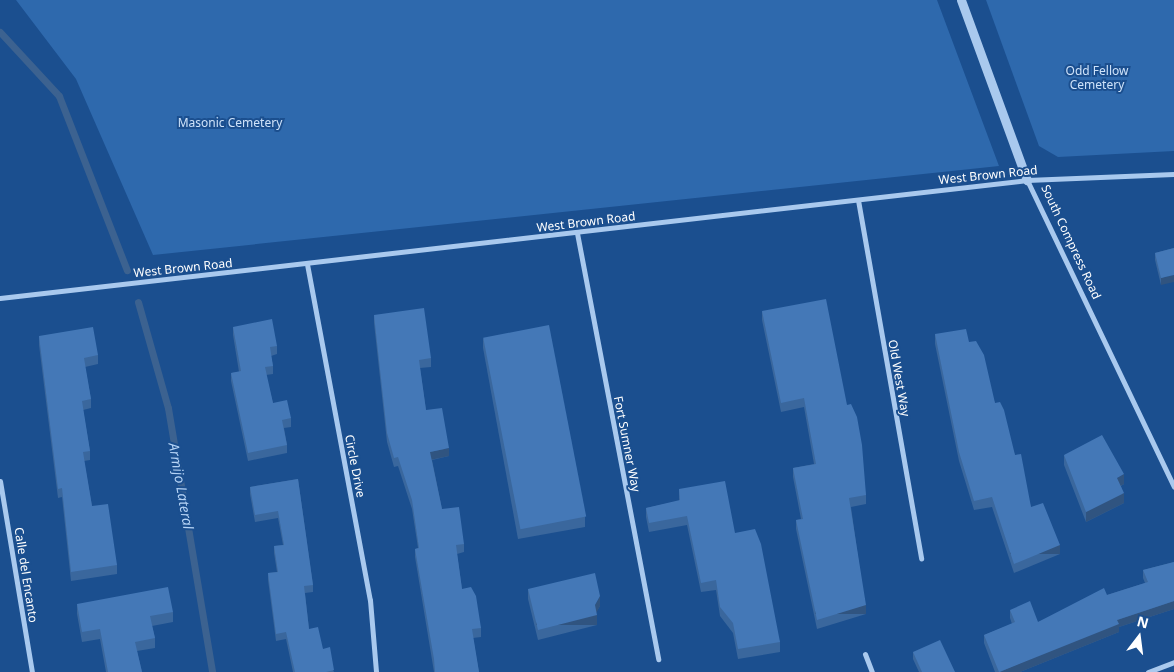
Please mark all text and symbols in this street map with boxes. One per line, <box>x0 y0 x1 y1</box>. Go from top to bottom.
park label: Odd Fellow Cemetery <box>1066 64 1128 92</box>
park label: Masonic Cemetery <box>178 116 282 130</box>
street label: West Brown Road <box>938 163 1038 187</box>
street label: South Compress Road <box>1038 183 1104 301</box>
street label: West Brown Road <box>536 209 636 235</box>
street label: West Brown Road <box>133 256 233 280</box>
street label: Old West Way <box>885 339 913 417</box>
street label: Fort Sumner Way <box>611 395 643 493</box>
street label: Circle Drive <box>342 433 368 499</box>
water label: Armijo Lateral <box>165 441 197 531</box>
street label: Calle del Encanto <box>11 526 41 624</box>
text: N <box>1135 611 1151 633</box>
north arrow <box>1114 612 1164 662</box>

